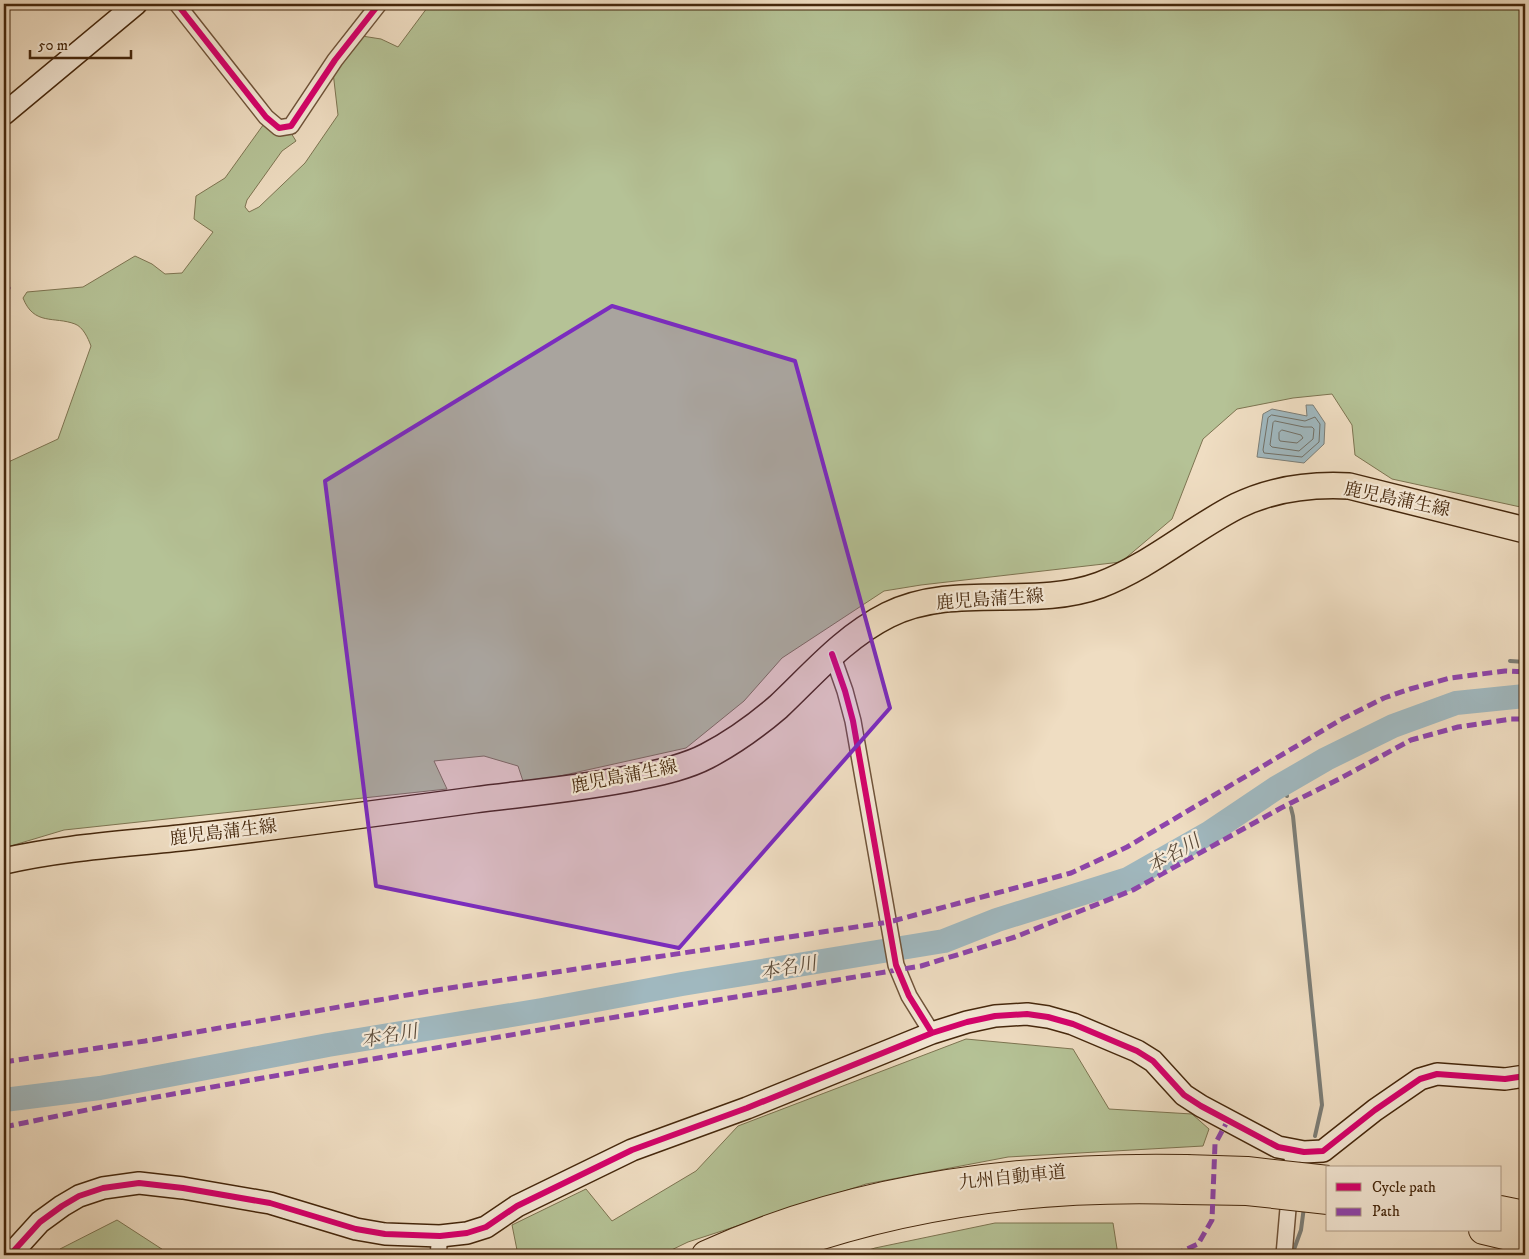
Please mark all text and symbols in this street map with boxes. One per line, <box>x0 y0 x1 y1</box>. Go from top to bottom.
scale bar <box>30 28 131 60</box>
text: 50 m <box>38 36 68 55</box>
street label: 鹿児島蒲生線 <box>1342 478 1452 522</box>
street label: 鹿児島蒲生線 <box>935 585 1045 615</box>
street label: 鹿児島蒲生線 <box>569 756 679 798</box>
street label: 鹿児島蒲生線 <box>168 815 278 850</box>
water label: 本名川 <box>1143 829 1206 879</box>
water label: 本名川 <box>758 952 820 985</box>
water label: 本名川 <box>359 1020 421 1053</box>
street label: 九州自動車道 <box>957 1161 1067 1195</box>
legend <box>1326 1166 1502 1232</box>
text: Cycle path <box>1372 1178 1436 1197</box>
text: Path <box>1372 1202 1400 1221</box>

